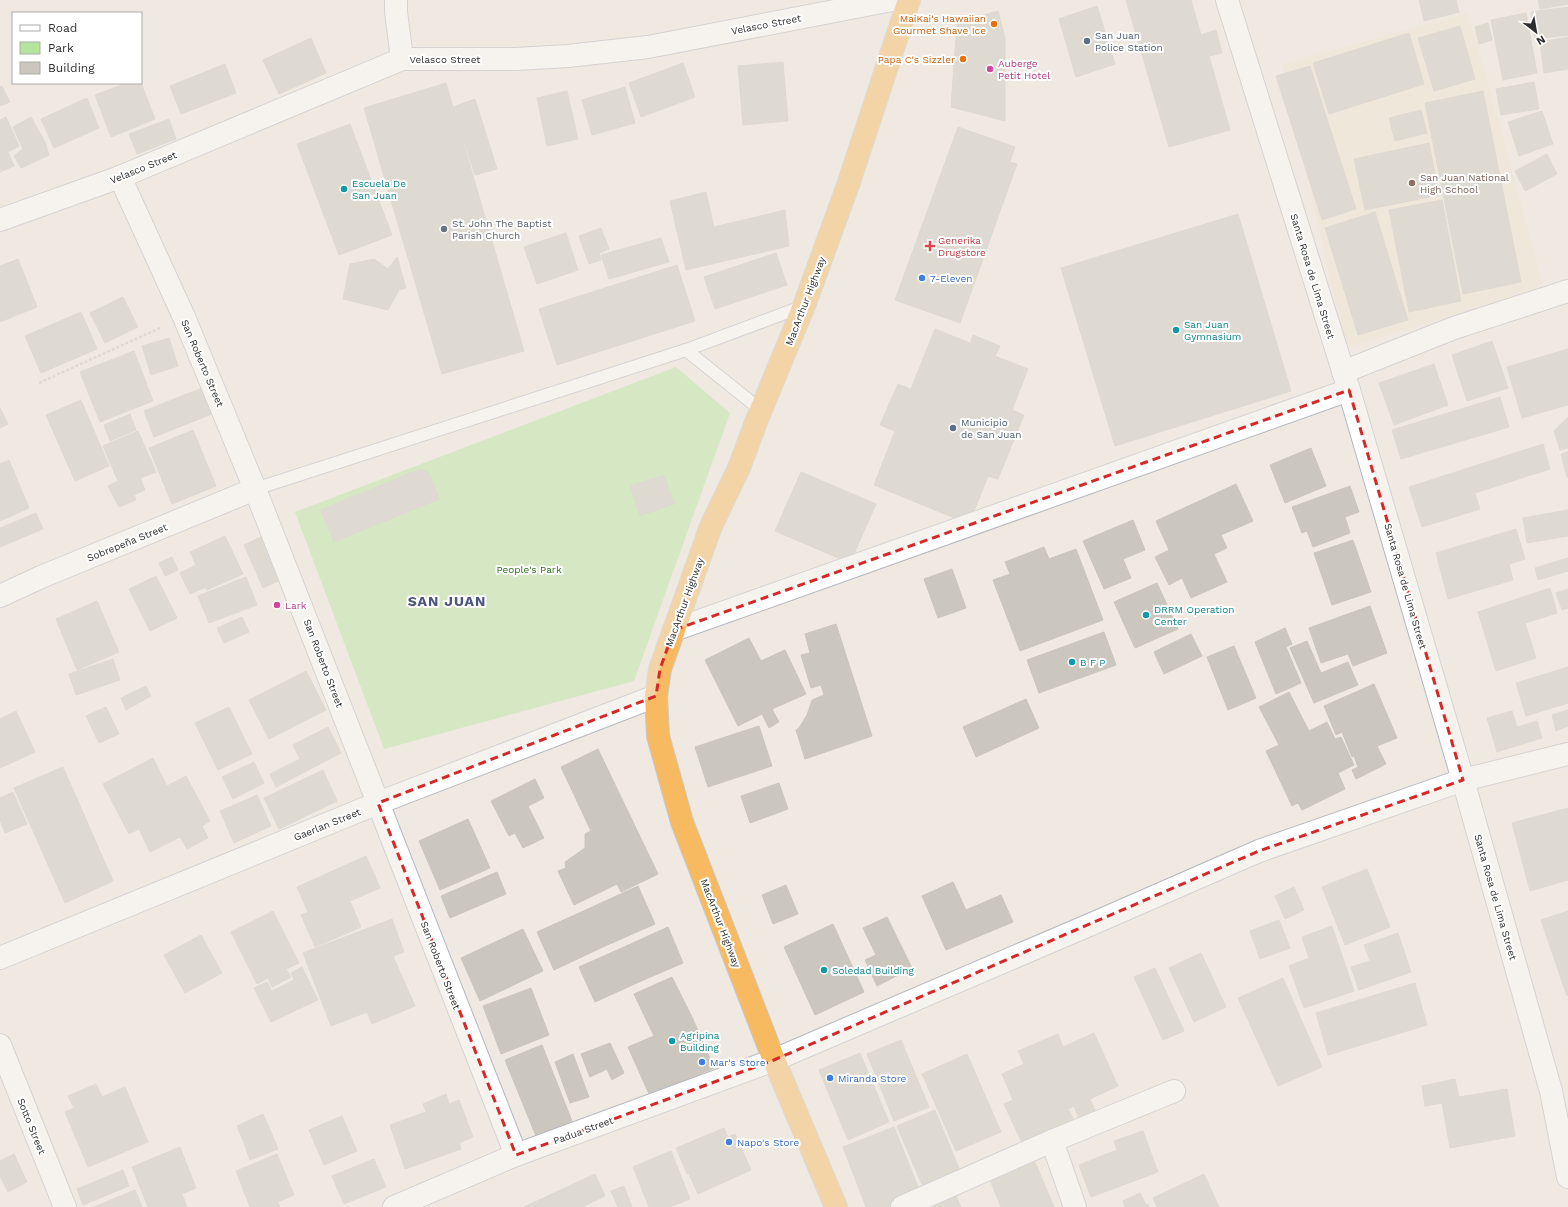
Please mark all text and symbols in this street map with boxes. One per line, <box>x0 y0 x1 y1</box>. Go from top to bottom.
legend <box>12 12 142 84</box>
street label: Velasco Street <box>730 12 803 37</box>
north arrow <box>1516 12 1556 52</box>
place label: MaiKai's Hawaiian Gourmet Shave Ice <box>893 13 986 36</box>
marker: MaiKai's Hawaiian Gourmet Shave Ice <box>989 19 999 29</box>
text: Road <box>48 21 77 35</box>
place label: San Juan Police Station <box>1095 30 1163 53</box>
text: N <box>1534 32 1548 48</box>
marker: San Juan Police Station <box>1082 36 1092 46</box>
text: Park <box>48 41 74 55</box>
street label: Velasco Street <box>410 54 481 65</box>
place label: Papa C's Sizzler <box>878 54 955 65</box>
marker: Papa C's Sizzler <box>958 54 968 64</box>
place label: Auberge Petit Hotel <box>998 58 1050 81</box>
text: Building <box>48 61 95 75</box>
marker: Auberge Petit Hotel <box>985 64 995 74</box>
street label: Velasco Street <box>108 149 179 186</box>
place label: San Juan National High School <box>1420 172 1509 195</box>
place label: Escuela De San Juan <box>352 178 406 201</box>
marker: San Juan National High School <box>1407 178 1417 188</box>
marker: Escuela De San Juan <box>339 184 349 194</box>
street label: Santa Rosa de Lima Street <box>1288 212 1337 341</box>
place label: St. John The Baptist Parish Church <box>452 218 552 241</box>
marker: St. John The Baptist Parish Church <box>439 224 449 234</box>
place label: Generika Drugstore <box>938 235 986 258</box>
marker: Generika Drugstore <box>925 241 935 251</box>
street label: MacArthur Highway <box>783 254 828 347</box>
marker: 7-Eleven <box>917 273 927 283</box>
place label: 7-Eleven <box>930 273 972 284</box>
street label: San Roberto Street <box>179 318 226 409</box>
place label: San Juan Gymnasium <box>1184 319 1241 342</box>
marker: San Juan Gymnasium <box>1171 325 1181 335</box>
place label: Municipio de San Juan <box>961 417 1021 440</box>
marker: Municipio de San Juan <box>948 423 958 433</box>
street label: Sobrepeña Street <box>85 521 170 564</box>
street label: Santa Rosa de Lima Street <box>1382 522 1429 651</box>
street label: MacArthur Highway <box>663 555 706 648</box>
park label: People's Park <box>496 564 562 575</box>
district label: SAN JUAN <box>408 593 486 609</box>
marker: Lark <box>272 600 282 610</box>
place label: Lark <box>285 600 307 611</box>
place label: DRRM Operation Center <box>1154 604 1234 627</box>
marker: DRRM Operation Center <box>1141 610 1151 620</box>
street label: San Roberto Street <box>302 618 346 710</box>
marker: B F P <box>1067 657 1077 667</box>
place label: B F P <box>1080 657 1105 668</box>
street label: Gaerlan Street <box>292 806 363 843</box>
street label: Santa Rosa de Lima Street <box>1472 833 1519 962</box>
street label: MacArthur Highway <box>699 877 743 970</box>
street label: San Roberto Street <box>419 920 463 1012</box>
marker: Soledad Building <box>819 965 829 975</box>
place label: Soledad Building <box>832 965 914 976</box>
place label: Agripina Building <box>680 1030 720 1053</box>
marker: Agripina Building <box>667 1036 677 1046</box>
marker: Mar's Store <box>697 1057 707 1067</box>
place label: Mar's Store <box>710 1057 766 1068</box>
marker: Miranda Store <box>825 1073 835 1083</box>
place label: Miranda Store <box>838 1073 907 1084</box>
street label: Sotto Street <box>15 1097 48 1157</box>
street label: Padua Street <box>552 1114 615 1146</box>
marker: Napo's Store <box>724 1137 734 1147</box>
place label: Napo's Store <box>737 1137 799 1148</box>

